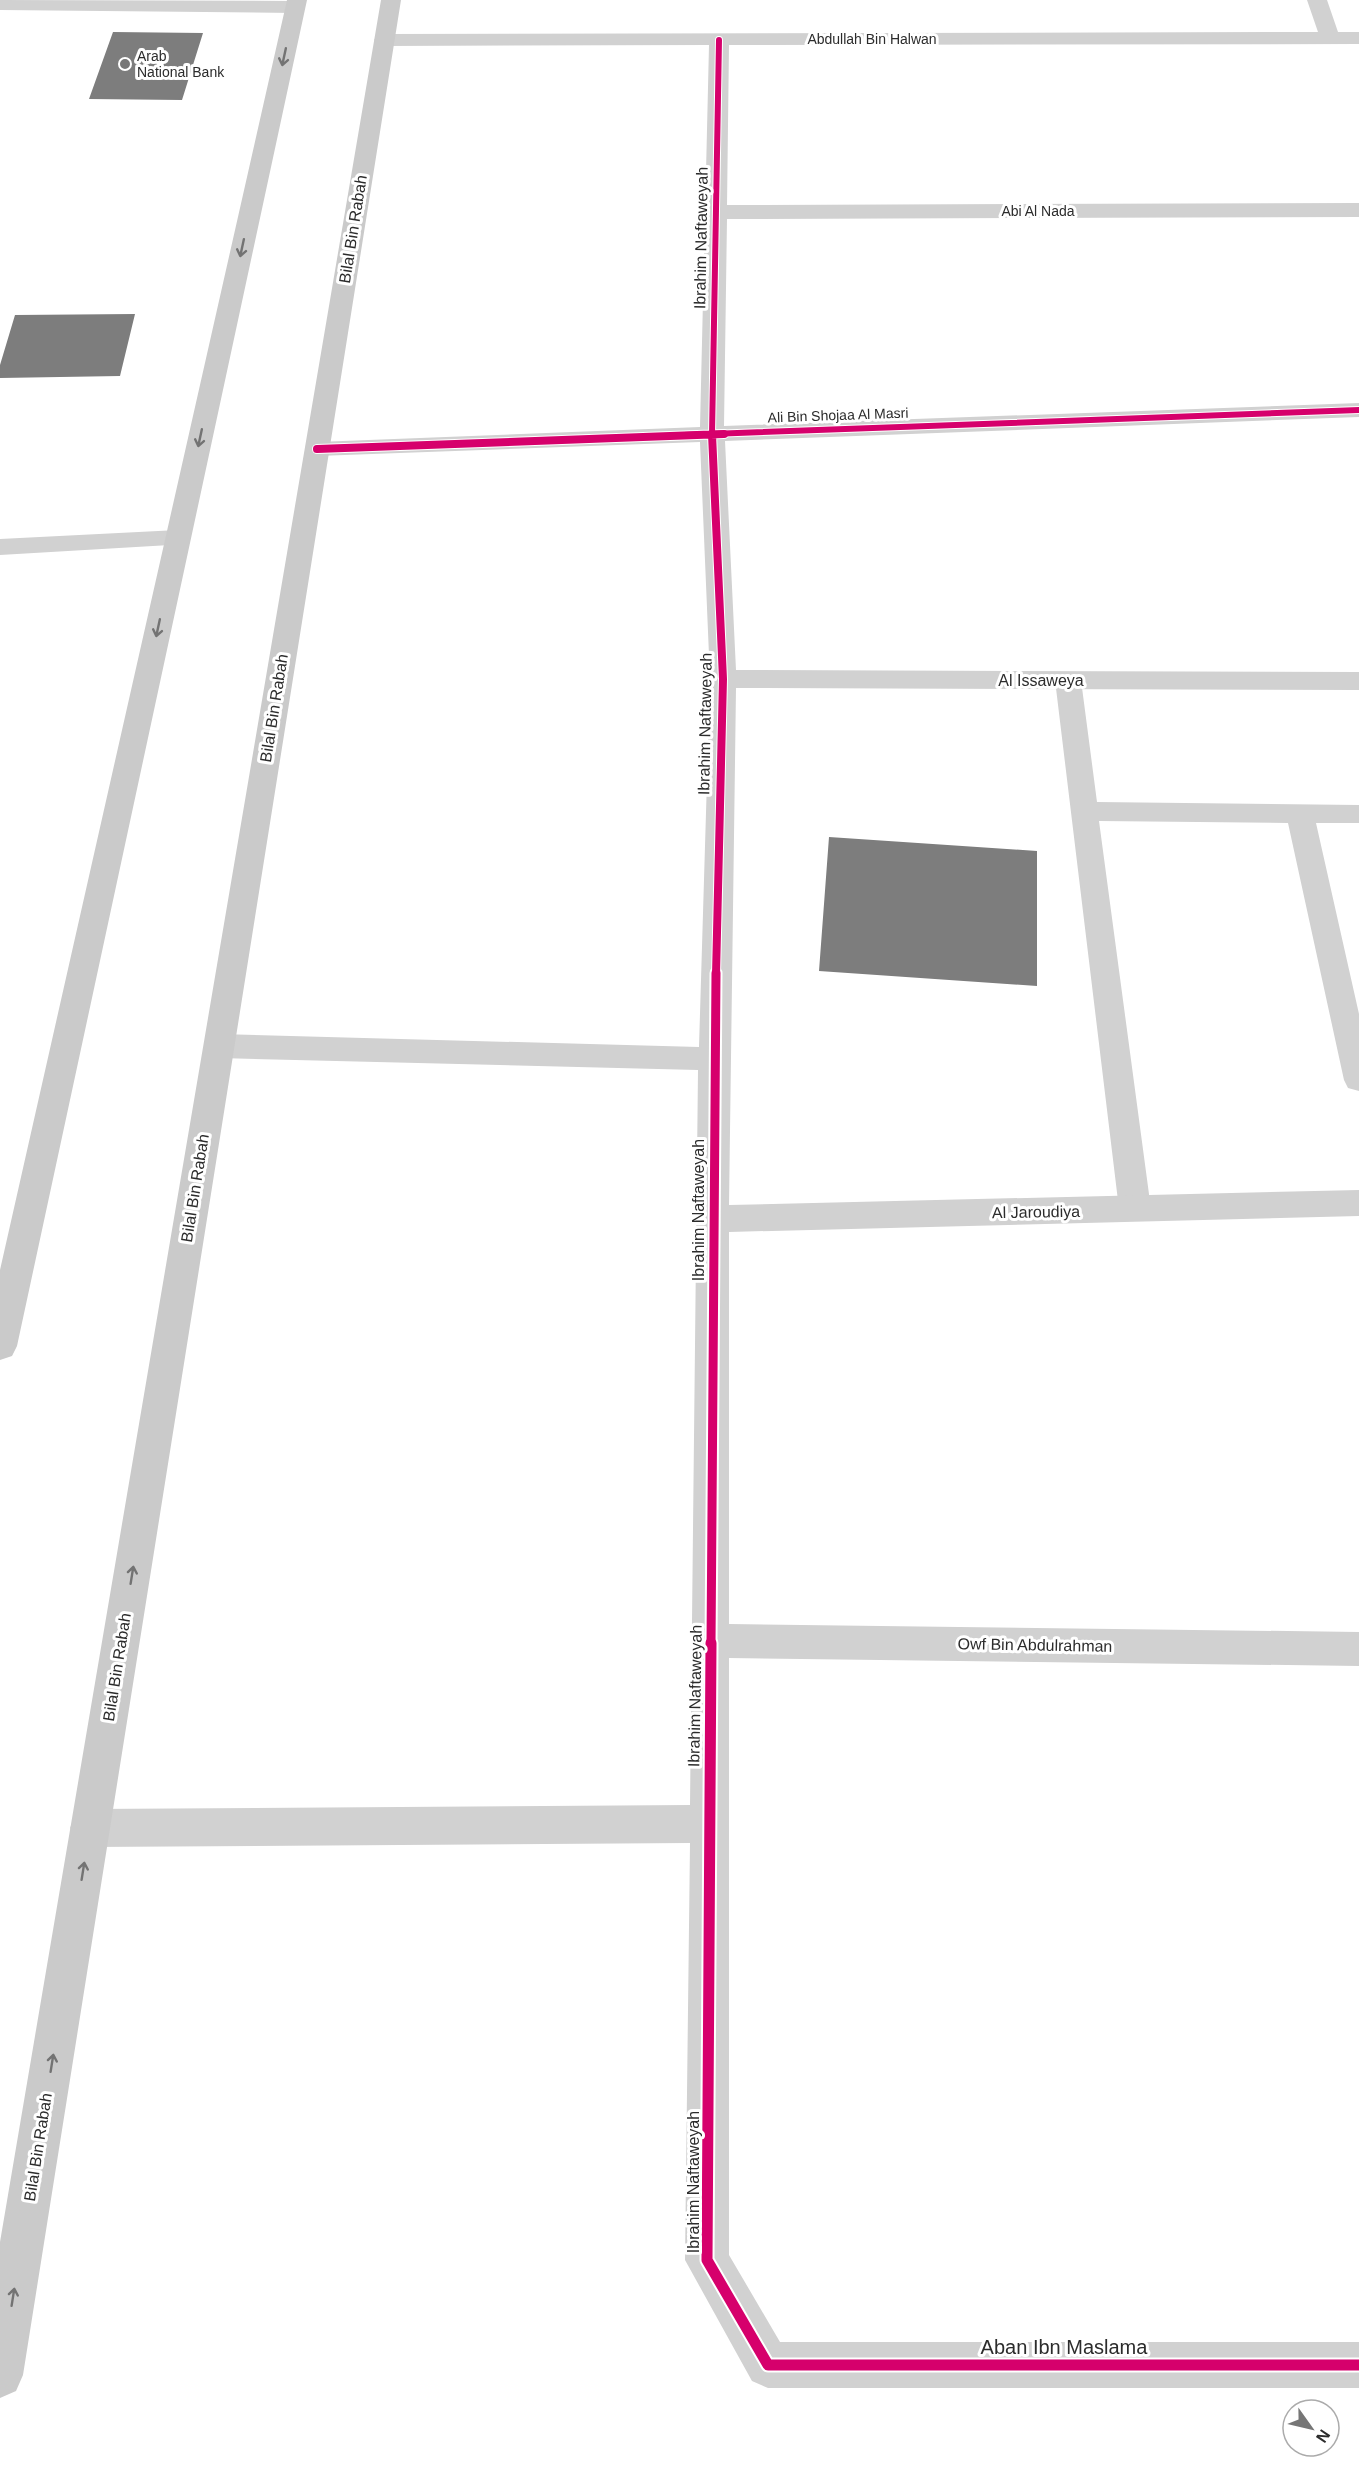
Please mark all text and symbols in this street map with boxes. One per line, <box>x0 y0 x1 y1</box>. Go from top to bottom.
street label: Abdullah Bin Halwan <box>807 31 937 47</box>
one-way arrow <box>278 47 289 66</box>
place label: Arab National Bank <box>137 48 225 80</box>
marker: Arab National Bank <box>118 57 132 71</box>
street label: Ibrahim Naftaweyah <box>691 167 711 309</box>
street label: Bilal Bin Rabah <box>336 174 370 284</box>
street label: Abi Al Nada <box>1001 203 1075 219</box>
one-way arrow <box>236 237 247 257</box>
street label: Ali Bin Shojaa Al Masri <box>767 405 909 425</box>
one-way arrow <box>194 428 205 447</box>
one-way arrow <box>152 618 163 638</box>
street label: Bilal Bin Rabah <box>257 653 291 763</box>
street label: Ibrahim Naftaweyah <box>695 653 715 795</box>
street label: Al Issaweya <box>998 672 1084 689</box>
street label: Bilal Bin Rabah <box>178 1133 212 1243</box>
street label: Ibrahim Naftaweyah <box>690 1139 707 1281</box>
street label: Al Jaroudiya <box>992 1203 1080 1221</box>
one-way arrow <box>127 1565 138 1585</box>
street label: Bilal Bin Rabah <box>100 1612 134 1722</box>
street label: Ibrahim Naftaweyah <box>685 1625 705 1767</box>
street label: Owf Bin Abdulrahman <box>957 1635 1113 1655</box>
one-way arrow <box>78 1861 89 1881</box>
one-way arrow <box>46 2054 57 2073</box>
street label: Bilal Bin Rabah <box>21 2092 55 2202</box>
street label: Ibrahim Naftaweyah <box>685 2111 702 2253</box>
one-way arrow <box>8 2287 19 2307</box>
street label: Aban Ibn Maslama <box>981 2336 1148 2358</box>
north arrow <box>1281 2398 1341 2458</box>
text: N <box>1313 2427 1333 2446</box>

